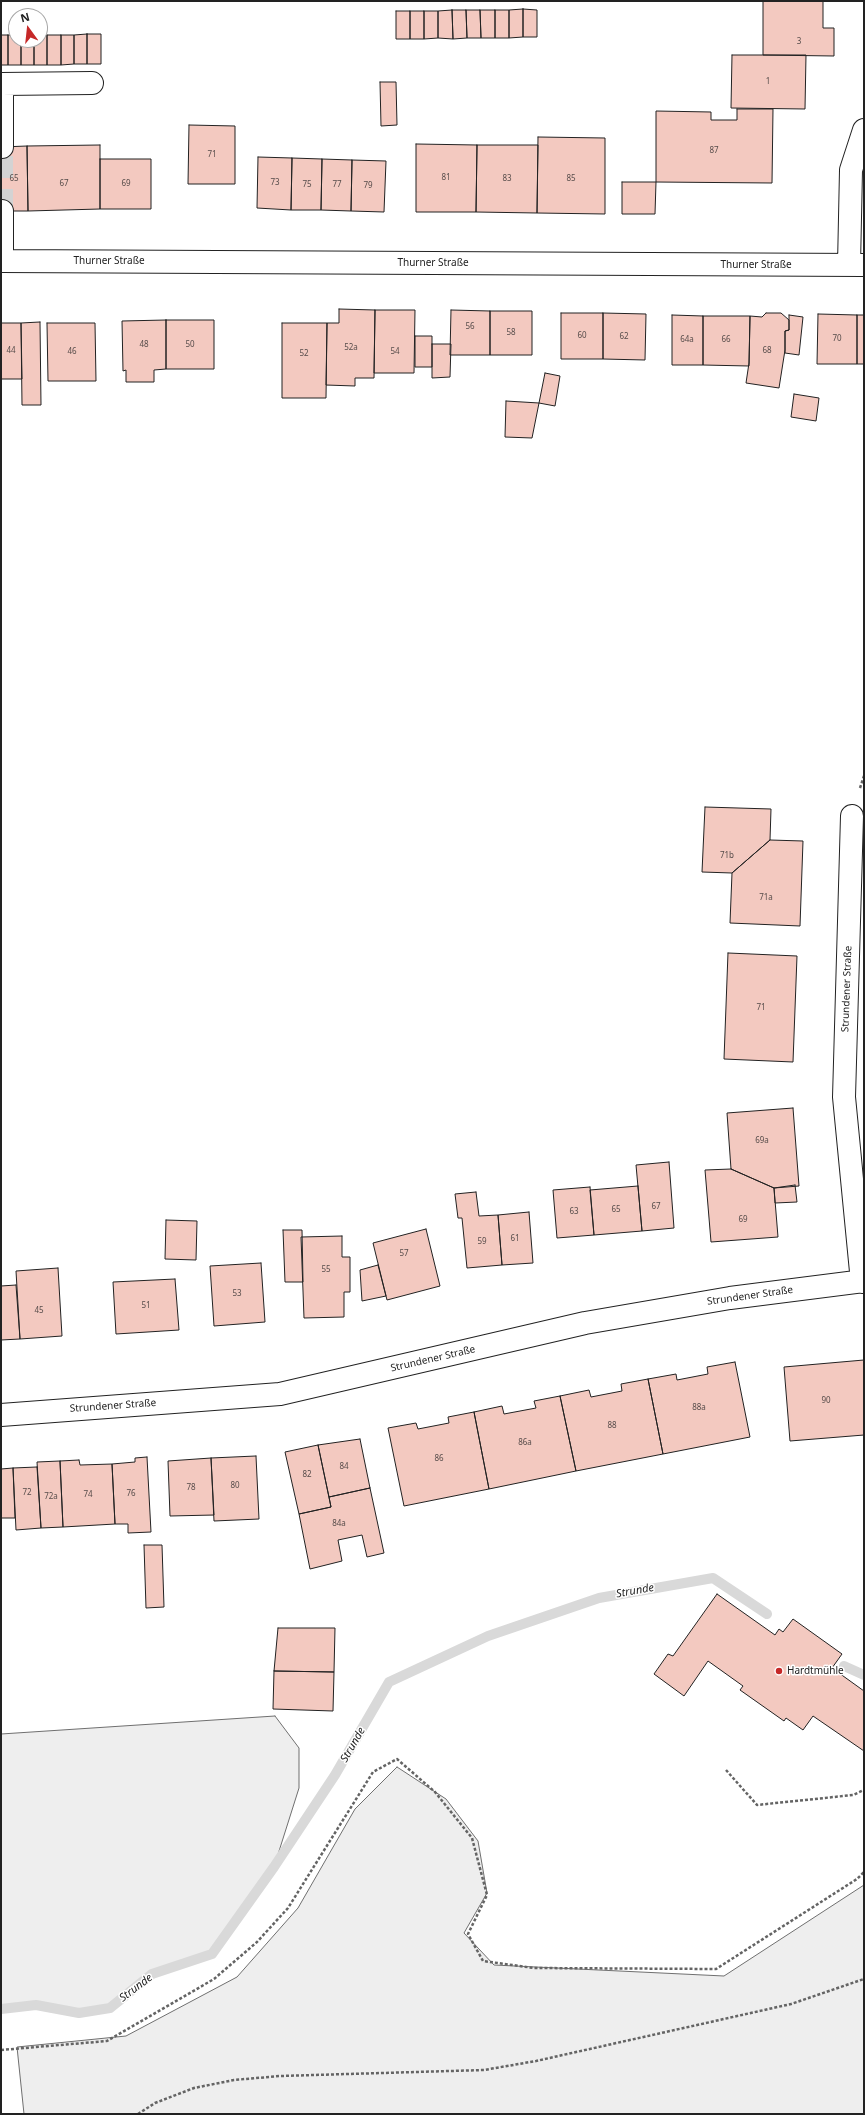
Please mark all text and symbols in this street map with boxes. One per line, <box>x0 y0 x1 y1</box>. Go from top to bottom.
north arrow <box>8 8 48 48</box>
text: N <box>19 8 31 25</box>
house number: 3 <box>797 37 801 47</box>
house number: 1 <box>766 77 770 87</box>
house number: 87 <box>709 146 719 156</box>
house number: 71 <box>207 150 217 160</box>
house number: 81 <box>441 173 451 183</box>
house number: 65 <box>9 174 19 184</box>
house number: 83 <box>502 174 512 184</box>
house number: 85 <box>566 174 576 184</box>
house number: 73 <box>270 178 280 188</box>
house number: 67 <box>59 179 69 189</box>
house number: 69 <box>121 179 131 189</box>
house number: 75 <box>302 180 312 190</box>
house number: 77 <box>332 180 342 190</box>
house number: 79 <box>363 181 373 191</box>
street label: Thurner Straße <box>73 255 145 267</box>
street label: Thurner Straße <box>397 257 469 269</box>
street label: Thurner Straße <box>720 259 792 271</box>
house number: 56 <box>465 322 475 332</box>
house number: 58 <box>506 328 516 338</box>
house number: 60 <box>577 331 587 341</box>
house number: 62 <box>619 332 629 342</box>
house number: 70 <box>832 334 842 344</box>
house number: 64a <box>680 335 694 345</box>
house number: 66 <box>721 335 731 345</box>
house number: 48 <box>139 340 149 350</box>
house number: 50 <box>185 340 195 350</box>
house number: 52a <box>344 343 358 353</box>
house number: 44 <box>6 346 16 356</box>
house number: 68 <box>762 346 772 356</box>
house number: 46 <box>67 347 77 357</box>
house number: 54 <box>390 347 400 357</box>
house number: 52 <box>299 349 309 359</box>
house number: 71b <box>720 851 734 861</box>
house number: 71a <box>759 893 773 903</box>
street label: Strundener Straße <box>839 946 855 1032</box>
house number: 71 <box>756 1003 766 1013</box>
house number: 69a <box>755 1136 769 1146</box>
house number: 67 <box>651 1202 661 1212</box>
house number: 65 <box>611 1205 621 1215</box>
house number: 63 <box>569 1207 579 1217</box>
house number: 69 <box>738 1215 748 1225</box>
house number: 61 <box>510 1234 520 1244</box>
house number: 59 <box>477 1237 487 1247</box>
house number: 57 <box>399 1249 409 1259</box>
house number: 55 <box>321 1265 331 1275</box>
street label: Strundener Straße <box>706 1284 794 1308</box>
house number: 53 <box>232 1289 242 1299</box>
house number: 51 <box>141 1301 151 1311</box>
house number: 45 <box>34 1306 44 1316</box>
street label: Strundener Straße <box>389 1343 477 1375</box>
house number: 90 <box>821 1396 831 1406</box>
street label: Strundener Straße <box>69 1397 157 1415</box>
house number: 88a <box>692 1403 706 1413</box>
house number: 88 <box>607 1421 617 1431</box>
house number: 86a <box>518 1438 532 1448</box>
house number: 86 <box>434 1454 444 1464</box>
house number: 84 <box>339 1462 349 1472</box>
house number: 82 <box>302 1470 312 1480</box>
house number: 80 <box>230 1481 240 1491</box>
house number: 78 <box>186 1483 196 1493</box>
house number: 72 <box>22 1488 32 1498</box>
house number: 76 <box>126 1489 136 1499</box>
house number: 74 <box>83 1490 93 1500</box>
house number: 72a <box>44 1492 58 1502</box>
house number: 84a <box>332 1519 346 1529</box>
water label: Strunde <box>615 1581 655 1601</box>
place label: Hardtmühle <box>787 1665 844 1677</box>
marker: Hardtmühle <box>774 1666 784 1676</box>
water label: Strunde <box>338 1725 368 1765</box>
water label: Strunde <box>117 1971 155 2005</box>

